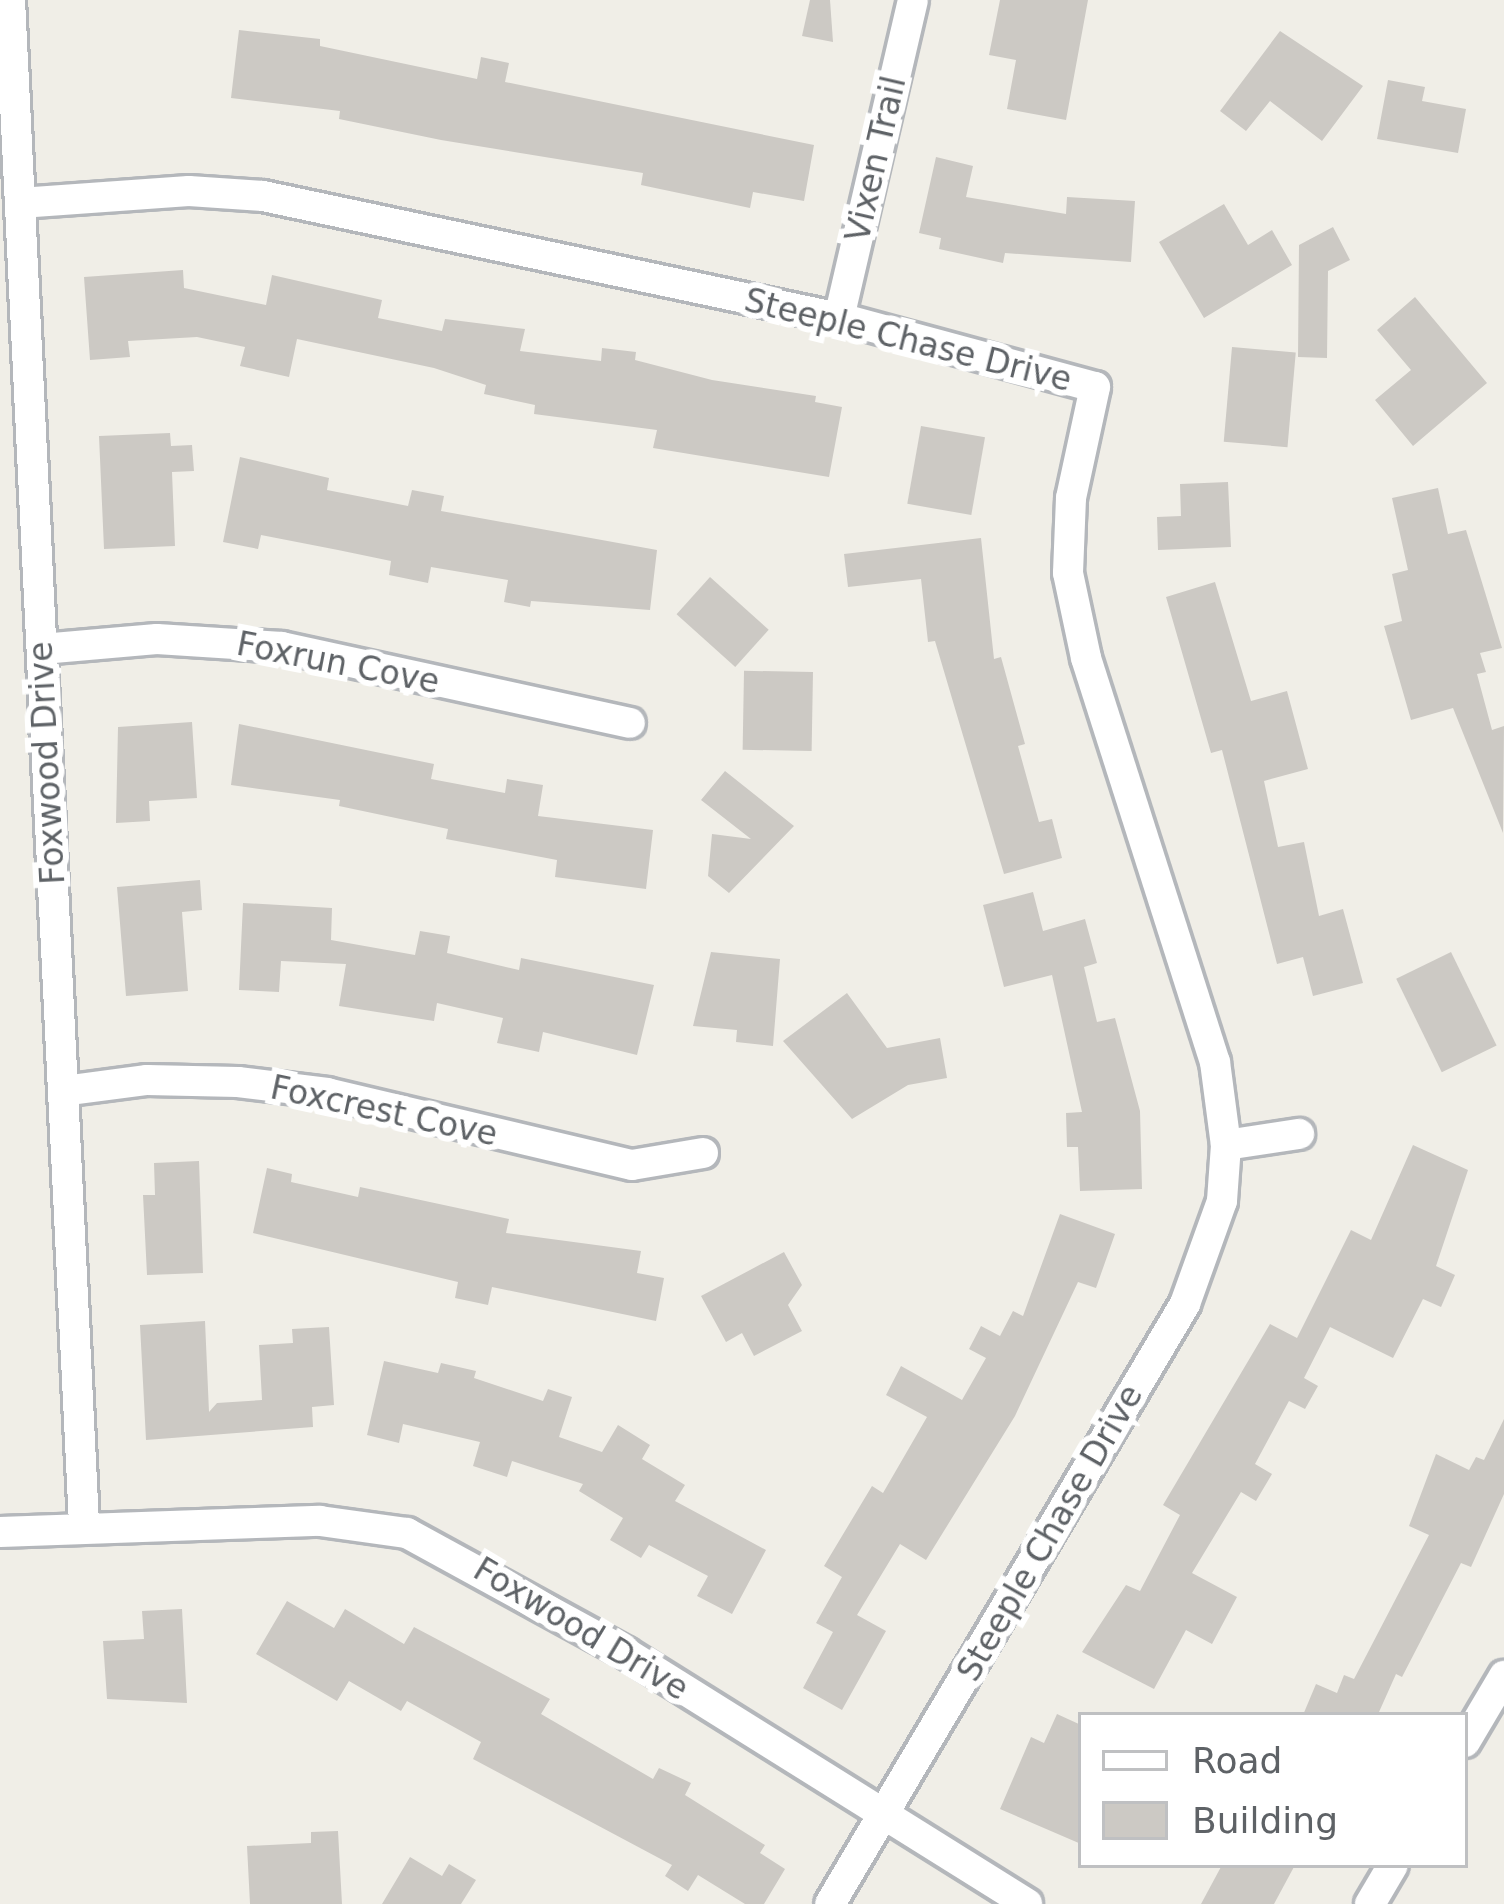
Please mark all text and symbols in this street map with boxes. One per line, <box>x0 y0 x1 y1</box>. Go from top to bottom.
street label: Vixen Trail <box>838 72 914 246</box>
street label: Steeple Chase Drive <box>740 280 1076 400</box>
street label: Foxrun Cove <box>233 624 443 702</box>
street label: Foxwood Drive <box>21 640 73 886</box>
street label: Foxcrest Cove <box>267 1068 501 1154</box>
street label: Steeple Chase Drive <box>949 1378 1151 1688</box>
street label: Foxwood Drive <box>467 1549 695 1709</box>
legend <box>1078 1712 1468 1868</box>
text: Road <box>1192 1740 1282 1781</box>
text: Building <box>1192 1800 1338 1841</box>

